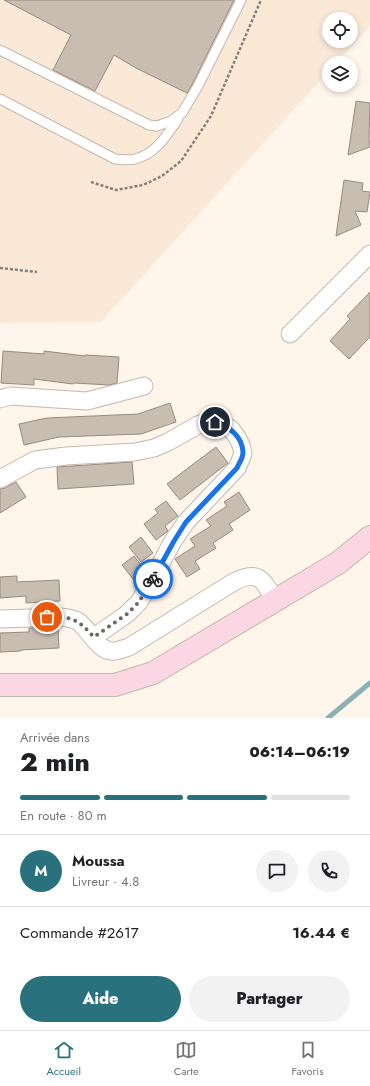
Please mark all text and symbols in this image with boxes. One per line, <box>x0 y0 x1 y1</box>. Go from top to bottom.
map controls <box>322 12 358 92</box>
button: locate <box>322 12 358 48</box>
button: layers <box>322 56 358 92</box>
pin <box>198 405 232 439</box>
icon: home <box>204 411 226 433</box>
courier <box>133 559 173 599</box>
icon: bike <box>142 568 164 590</box>
pin <box>30 600 64 634</box>
icon: bag <box>36 606 58 628</box>
text: Arrivée dans <box>20 728 89 747</box>
text: 06:14–06:19 <box>250 741 350 763</box>
text: 2 min <box>20 743 90 781</box>
text: En route · 80 m <box>20 806 107 825</box>
text: Moussa <box>72 850 125 872</box>
button: chat <box>256 850 298 892</box>
button: phone <box>308 850 350 892</box>
text: M <box>34 860 48 882</box>
text: Livreur · 4.8 <box>72 872 139 891</box>
text: Commande #2617 <box>20 922 139 944</box>
text: 16.44 € <box>292 922 350 944</box>
button: Aide <box>20 976 181 1022</box>
button: Partager <box>189 976 350 1022</box>
tab: Accueil <box>46 1039 81 1079</box>
tab: Carte <box>174 1039 199 1079</box>
tab: Favoris <box>291 1039 324 1079</box>

